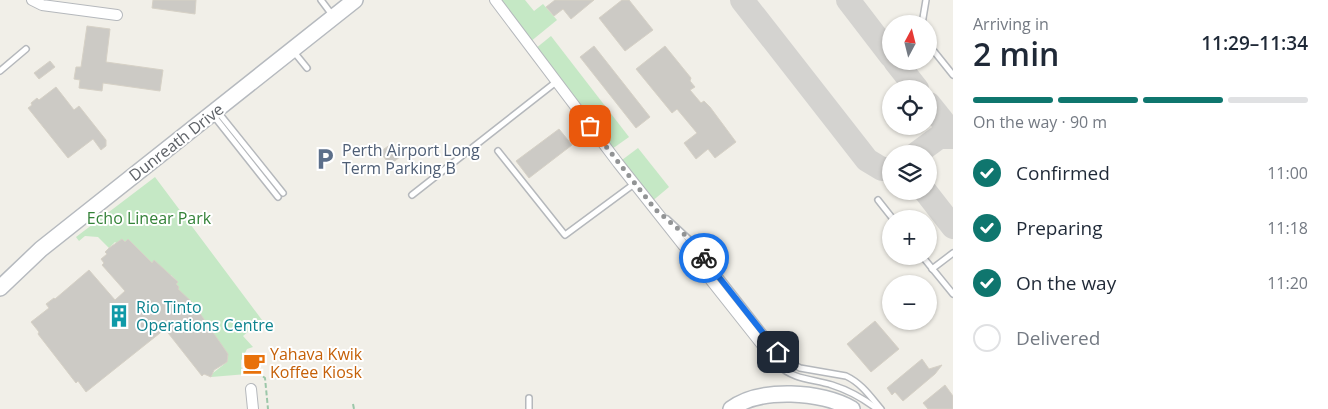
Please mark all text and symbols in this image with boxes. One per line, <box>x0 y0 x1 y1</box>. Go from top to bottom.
text: Arriving in <box>973 13 1049 35</box>
north arrow <box>882 15 938 70</box>
map controls <box>882 15 937 330</box>
text: 11:29–11:34 <box>1201 30 1308 56</box>
text: 2 min <box>973 32 1059 75</box>
button: locate <box>882 80 937 135</box>
street label: Dunreath Drive <box>124 98 228 186</box>
pin <box>569 105 611 147</box>
text: On the way · 90 m <box>973 111 1107 133</box>
icon: bag <box>576 112 604 140</box>
place label: Perth Airport Long Term Parking B <box>342 139 480 179</box>
button: layers <box>882 145 937 200</box>
parking icon: Perth Airport Long Term Parking B <box>312 146 338 172</box>
icon: check <box>973 159 1001 187</box>
text: Confirmed <box>1016 160 1110 186</box>
text: 11:00 <box>1267 162 1308 184</box>
park label: Echo Linear Park <box>87 207 212 229</box>
button: + <box>882 210 937 265</box>
icon: check <box>973 214 1001 242</box>
text: Preparing <box>1016 215 1103 241</box>
text: 11:18 <box>1267 217 1308 239</box>
courier <box>679 233 729 283</box>
icon: bike <box>690 244 718 272</box>
icon: check <box>973 269 1001 297</box>
text: On the way <box>1016 270 1116 296</box>
text: 11:20 <box>1267 272 1308 294</box>
button: − <box>882 275 937 330</box>
place label: Rio Tinto Operations Centre <box>136 296 274 336</box>
building icon: Rio Tinto Operations Centre <box>106 303 132 329</box>
text: Delivered <box>1016 325 1100 351</box>
pin <box>757 331 799 373</box>
icon: home <box>764 338 792 366</box>
place label: Yahava Kwik Koffee Kiosk <box>270 343 363 383</box>
cafe icon: Yahava Kwik Koffee Kiosk <box>241 350 267 376</box>

